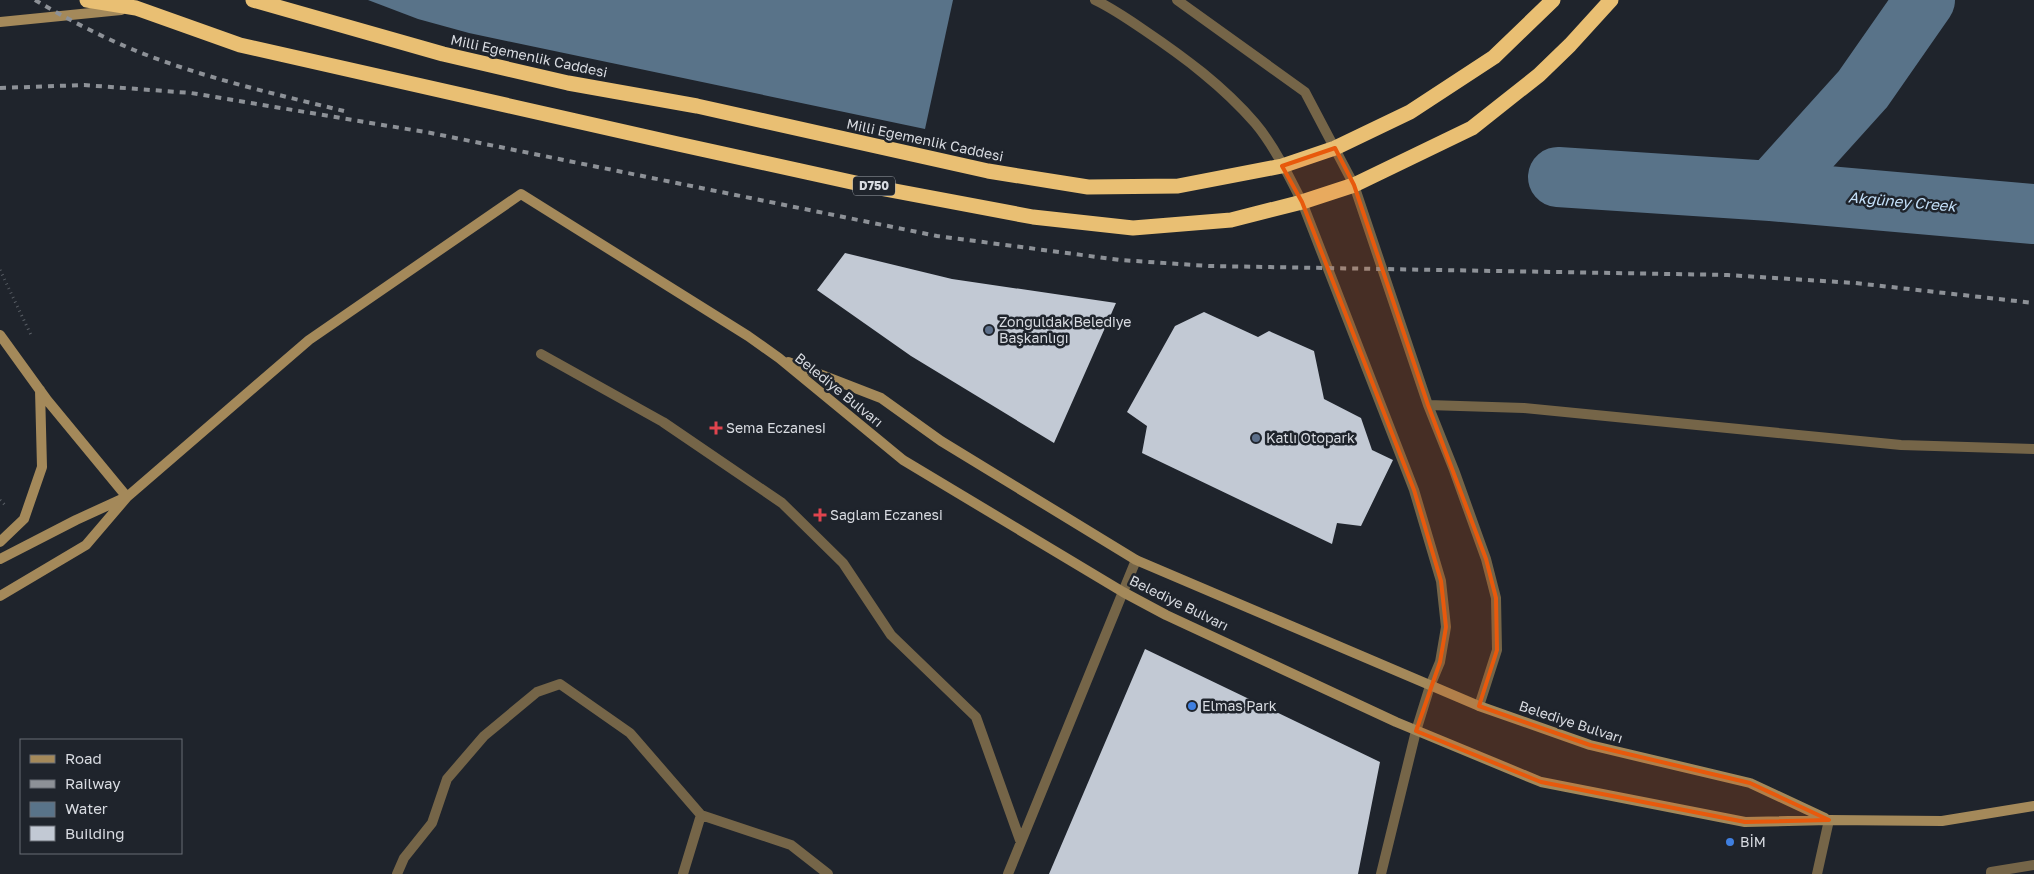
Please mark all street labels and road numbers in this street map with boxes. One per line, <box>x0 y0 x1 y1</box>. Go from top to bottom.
street label: Milli Egemenlik Caddesi <box>449 31 609 80</box>
street label: Milli Egemenlik Caddesi <box>845 115 1005 164</box>
road number: D750 <box>853 177 895 196</box>
street label: Belediye Bulvarı <box>792 349 887 430</box>
street label: Belediye Bulvarı <box>1127 571 1232 634</box>
street label: Belediye Bulvarı <box>1517 697 1625 746</box>

